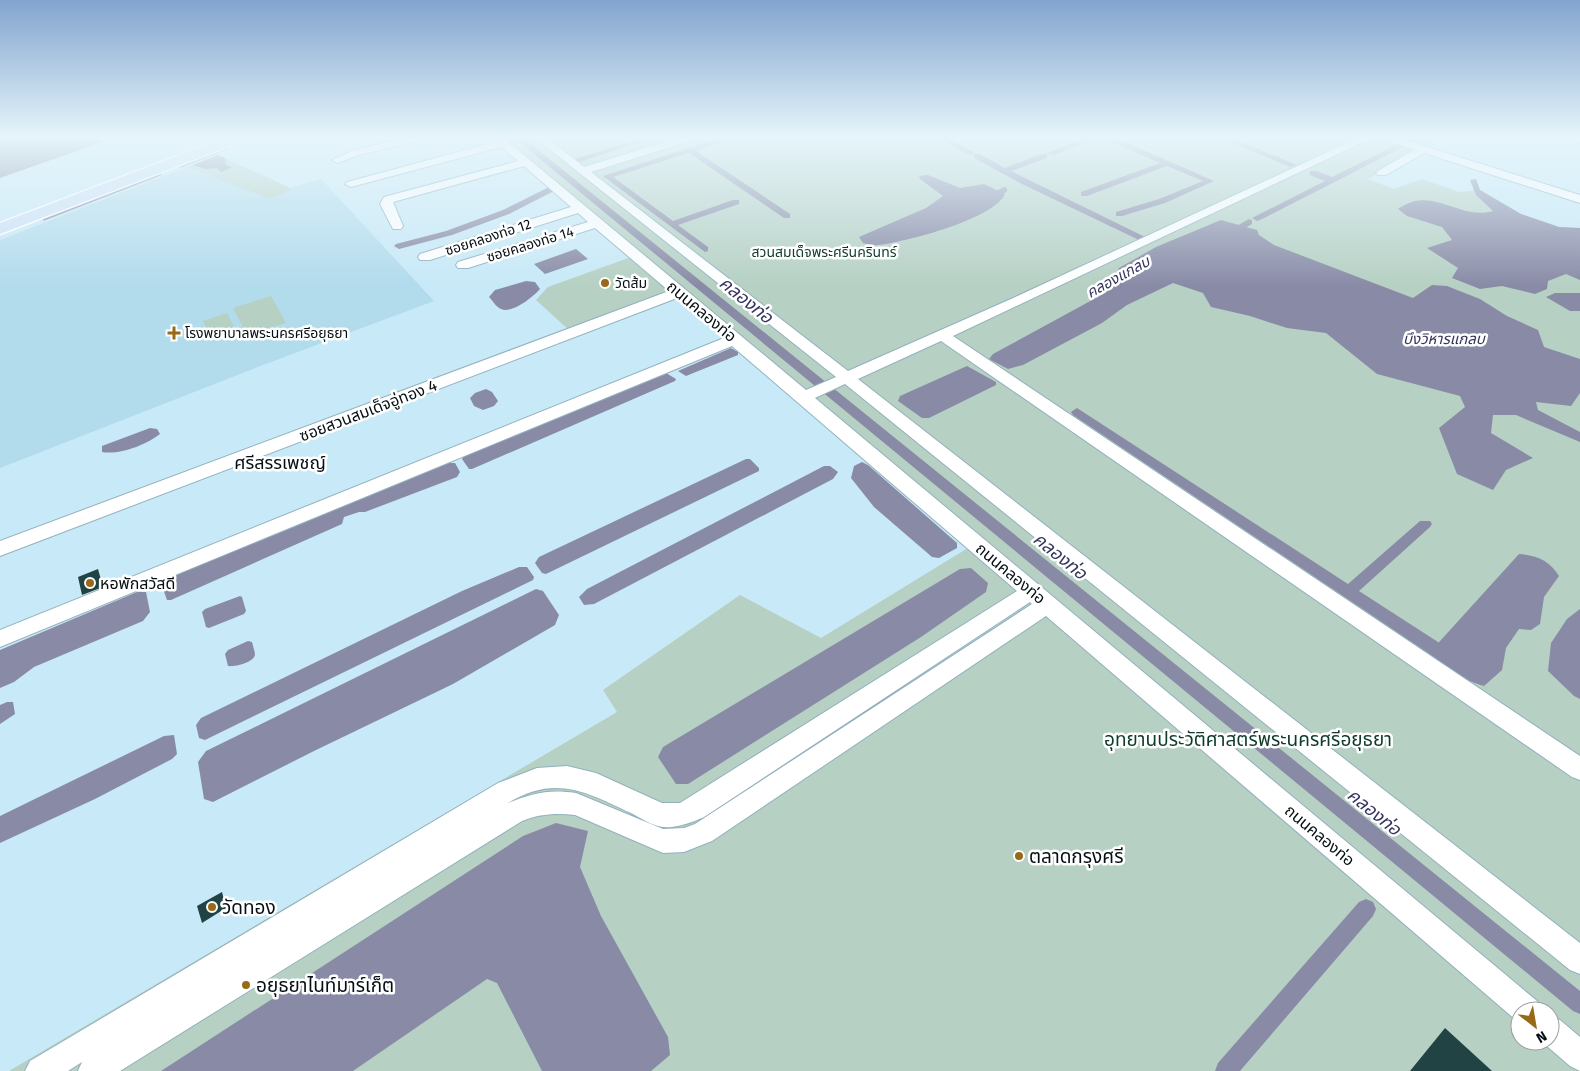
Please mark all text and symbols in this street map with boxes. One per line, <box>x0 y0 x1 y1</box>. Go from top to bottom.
street label: ซอยคลองท่อ 12 <box>443 216 533 259</box>
street label: ซอยคลองท่อ 14 <box>485 223 576 266</box>
park label: สวนสมเด็จพระศรีนครินทร์ <box>751 244 897 261</box>
water label: คลองแกลบ <box>1083 252 1154 302</box>
water label: คลองท่อ <box>715 272 778 329</box>
place label: วัดส้ม <box>615 275 647 292</box>
marker: วัดส้ม <box>599 277 611 289</box>
street label: ถนนคลองท่อ <box>663 277 740 346</box>
place label: โรงพยาบาลพระนครศรีอยุธยา <box>185 325 348 342</box>
marker: โรงพยาบาลพระนครศรีอยุธยา <box>167 326 181 340</box>
water label: บึงวิหารแกลบ <box>1403 330 1486 348</box>
street label: ซอยสวนสมเด็จอู่ทอง 4 <box>297 375 440 445</box>
district label: ศรีสรรเพชญ์ <box>234 452 326 474</box>
water label: คลองท่อ <box>1029 528 1092 585</box>
street label: ถนนคลองท่อ <box>972 539 1049 608</box>
place label: หอพักสวัสดี <box>100 574 175 593</box>
marker: หอพักสวัสดี <box>84 577 96 589</box>
park label: อุทยานประวัติศาสตร์พระนครศรีอยุธยา <box>1104 728 1392 751</box>
water label: คลองท่อ <box>1343 784 1406 841</box>
street label: ถนนคลองท่อ <box>1281 801 1358 870</box>
place label: ตลาดกรุงศรี <box>1029 845 1123 868</box>
marker: ตลาดกรุงศรี <box>1013 850 1025 862</box>
place label: วัดทอง <box>222 896 276 919</box>
marker: วัดทอง <box>206 901 218 913</box>
place label: อยุธยาไนท์มาร์เก็ต <box>256 974 394 997</box>
marker: อยุธยาไนท์มาร์เก็ต <box>240 979 252 991</box>
north arrow <box>1510 1001 1560 1051</box>
text: N <box>1533 1027 1550 1046</box>

